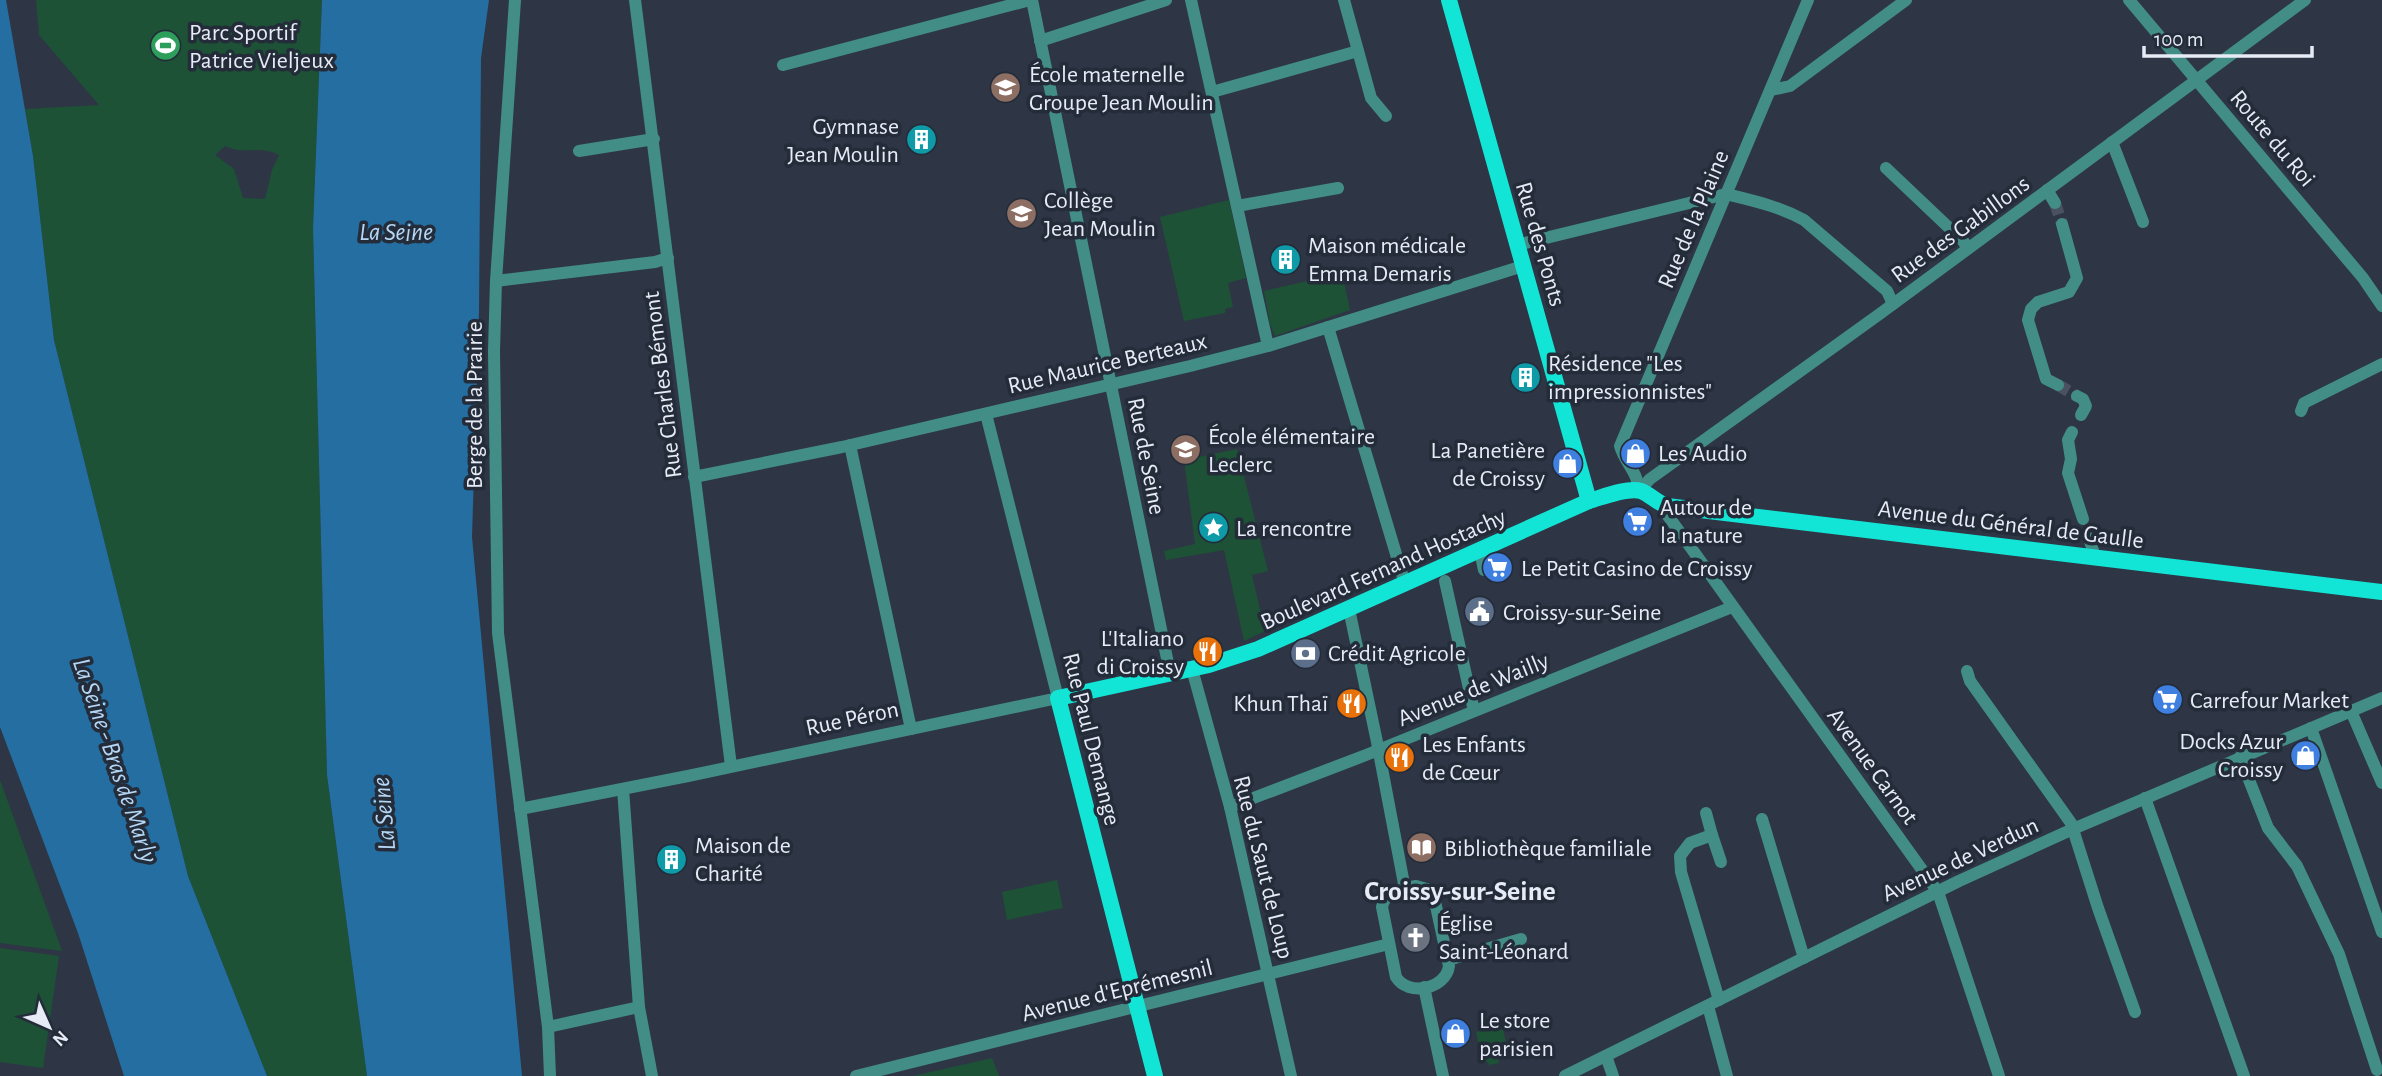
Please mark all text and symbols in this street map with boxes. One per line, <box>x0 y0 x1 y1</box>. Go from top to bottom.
scale bar <box>2144 14 2312 58</box>
place label: Parc Sportif Patrice Vieljeux <box>189 21 334 73</box>
sports icon: Parc Sportif Patrice Vieljeux <box>149 29 183 63</box>
text: 100 m <box>2154 29 2204 50</box>
place label: École maternelle Groupe Jean Moulin <box>1029 61 1214 115</box>
school or university icon: École maternelle Groupe Jean Moulin <box>989 71 1023 105</box>
street label: Route du Roi <box>2225 86 2319 191</box>
place label: Gymnase Jean Moulin <box>787 115 899 167</box>
building icon: Gymnase Jean Moulin <box>905 123 939 157</box>
street label: Rue de la Plaine <box>1654 147 1734 292</box>
street label: Rue des Gabillons <box>1887 172 2034 288</box>
street label: Rue des Ponts <box>1511 179 1569 309</box>
place label: Collège Jean Moulin <box>1044 189 1156 241</box>
school or university icon: Collège Jean Moulin <box>1004 197 1038 231</box>
water label: La Seine <box>359 219 433 245</box>
place label: Maison médicale Emma Demaris <box>1308 234 1466 286</box>
building icon: Maison médicale Emma Demaris <box>1268 242 1302 276</box>
street label: Rue Charles Bémont <box>640 290 686 480</box>
street label: Berge de la Prairie <box>463 321 487 489</box>
street label: Rue Maurice Berteaux <box>1005 329 1210 399</box>
place label: Résidence "Les impressionnistes" <box>1548 352 1712 404</box>
building icon: Résidence "Les impressionnistes" <box>1508 360 1542 394</box>
street label: Rue de Seine <box>1123 396 1169 517</box>
place label: École élémentaire Leclerc <box>1208 423 1375 477</box>
school or university icon: École élémentaire Leclerc <box>1168 433 1202 467</box>
shop icon: Les Audio <box>1618 436 1652 470</box>
place label: La Panetière de Croissy <box>1430 439 1545 491</box>
place label: Les Audio <box>1658 442 1747 466</box>
shop icon: La Panetière de Croissy <box>1551 447 1585 481</box>
place label: Autour de la nature <box>1660 496 1752 548</box>
street label: Avenue du Général de Gaulle <box>1877 497 2145 553</box>
supermarket icon: Autour de la nature <box>1620 504 1654 538</box>
street label: Boulevard Fernand Hostachy <box>1257 505 1510 635</box>
place icon: La rencontre <box>1196 511 1230 545</box>
place label: La rencontre <box>1236 517 1352 541</box>
supermarket icon: Le Petit Casino de Croissy <box>1481 551 1515 585</box>
place label: Le Petit Casino de Croissy <box>1521 557 1752 581</box>
public building icon: Croissy-sur-Seine <box>1463 595 1497 629</box>
place label: Croissy-sur-Seine <box>1503 601 1661 625</box>
place label: L'Italiano di Croissy <box>1096 627 1184 679</box>
restaurant icon: L'Italiano di Croissy <box>1190 635 1224 669</box>
bank icon: Crédit Agricole <box>1288 636 1322 670</box>
place label: Crédit Agricole <box>1328 642 1466 666</box>
street label: Avenue de Wailly <box>1394 649 1552 731</box>
street label: Rue Paul Demange <box>1058 651 1124 828</box>
water label: La Seine - Bras de Marly <box>68 655 162 866</box>
supermarket icon: Carrefour Market <box>2150 683 2184 717</box>
restaurant icon: Khun Thaï <box>1334 686 1368 720</box>
place label: Carrefour Market <box>2190 689 2349 713</box>
place label: Khun Thaï <box>1233 692 1328 716</box>
street label: Rue Péron <box>804 697 901 741</box>
street label: Avenue Carnot <box>1822 704 1922 829</box>
place label: Docks Azur Croissy <box>2179 730 2283 782</box>
place label: Les Enfants de Cœur <box>1422 733 1526 785</box>
shop icon: Docks Azur Croissy <box>2289 738 2323 772</box>
restaurant icon: Les Enfants de Cœur <box>1382 741 1416 775</box>
street label: Rue du Saut de Loup <box>1229 773 1297 961</box>
water label: La Seine <box>368 776 400 852</box>
street label: Avenue de Verdun <box>1879 813 2042 907</box>
library icon: Bibliothèque familiale <box>1404 831 1438 865</box>
place label: Maison de Charité <box>695 834 791 886</box>
place label: Bibliothèque familiale <box>1444 837 1652 861</box>
building icon: Maison de Charité <box>655 842 689 876</box>
district label: Croissy-sur-Seine <box>1364 878 1556 906</box>
place label: Église Saint-Léonard <box>1439 910 1569 964</box>
church icon: Église Saint-Léonard <box>1399 920 1433 954</box>
street label: Avenue d'Eprémesnil <box>1019 956 1215 1026</box>
north arrow <box>14 992 84 1062</box>
place label: Le store parisien <box>1479 1009 1554 1061</box>
shop icon: Le store parisien <box>1439 1017 1473 1051</box>
text: N <box>49 1027 71 1049</box>

